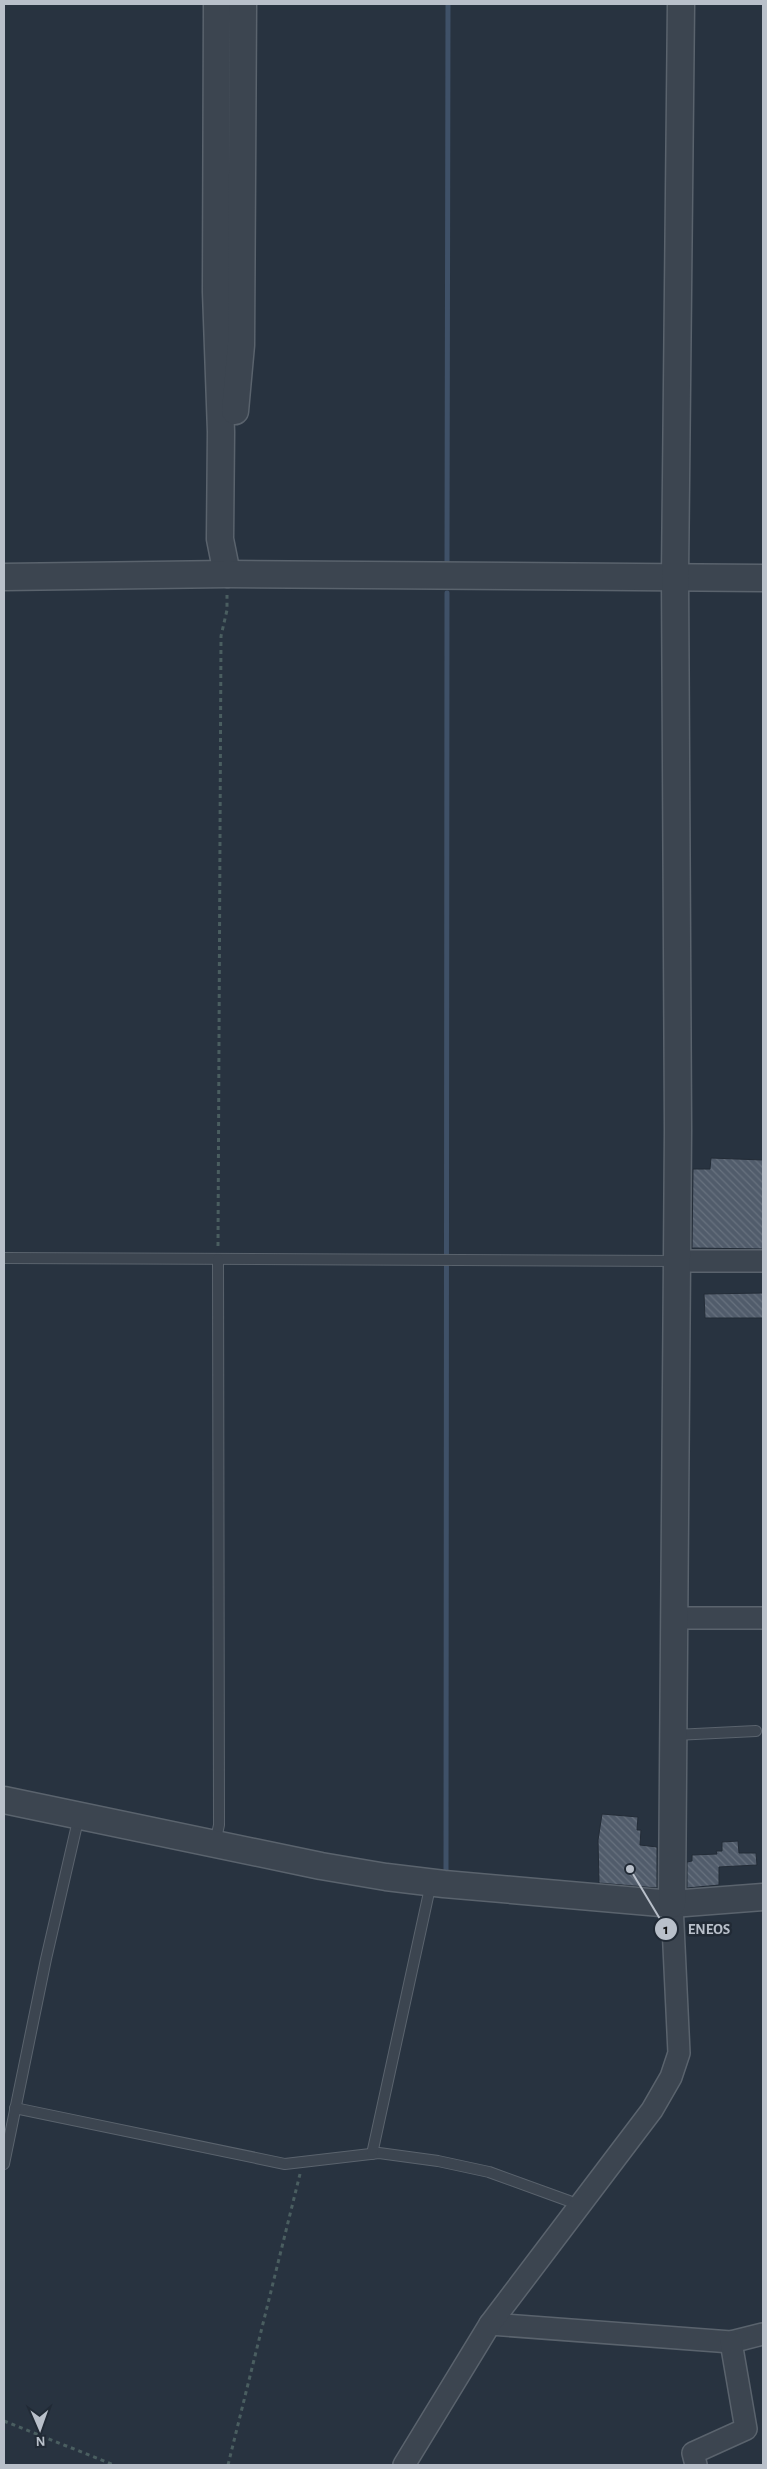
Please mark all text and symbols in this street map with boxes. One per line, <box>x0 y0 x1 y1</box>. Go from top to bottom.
callout: ENEOS <box>653 1914 741 1944</box>
text: 1 <box>663 1922 669 1937</box>
text: ENEOS <box>688 1922 730 1937</box>
north arrow <box>15 2404 65 2454</box>
text: N <box>35 2434 46 2448</box>

